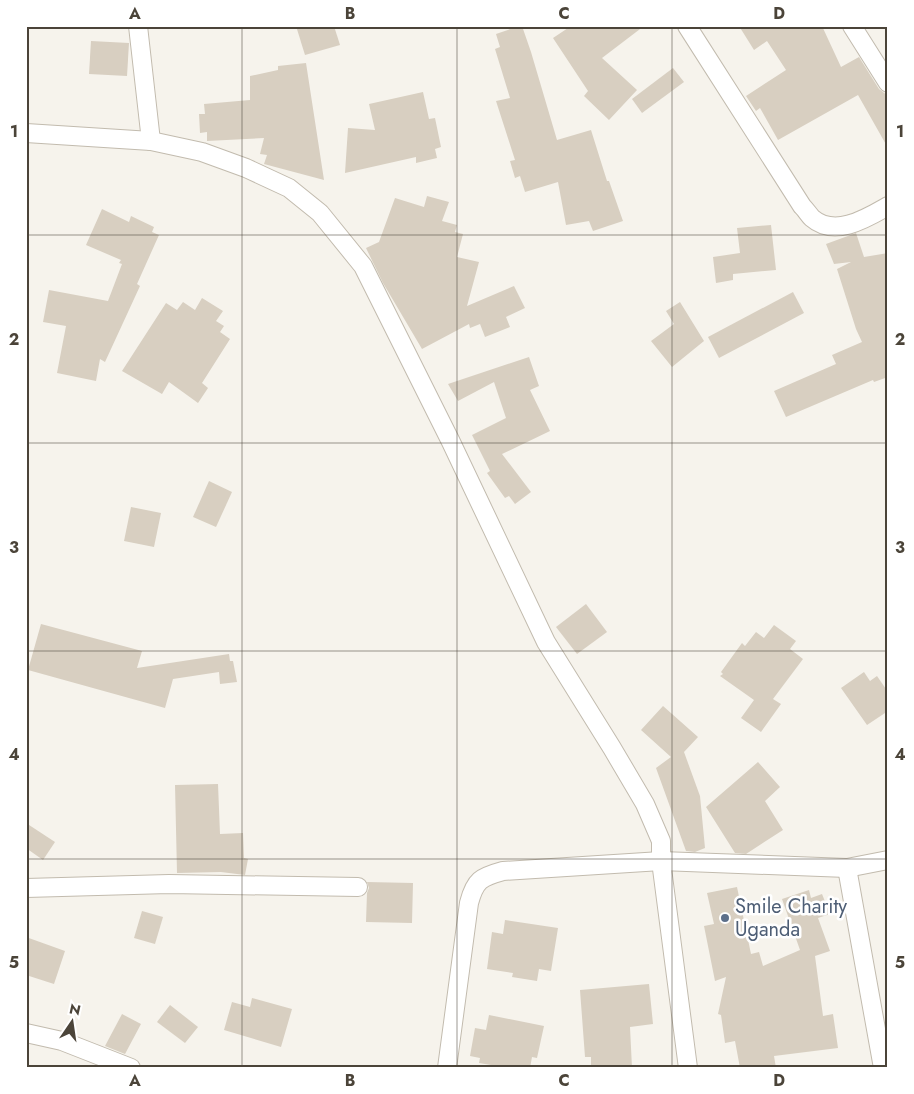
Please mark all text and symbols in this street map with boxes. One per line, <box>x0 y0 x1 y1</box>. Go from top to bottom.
text: A <box>128 2 141 25</box>
text: B <box>345 2 355 25</box>
text: C <box>558 2 570 25</box>
text: D <box>773 2 785 25</box>
text: 1 <box>10 120 18 143</box>
text: 1 <box>896 120 904 143</box>
text: 2 <box>9 328 19 351</box>
text: 2 <box>895 328 905 351</box>
text: 3 <box>9 536 19 559</box>
text: 3 <box>895 536 905 559</box>
text: 4 <box>8 743 20 766</box>
text: 4 <box>894 743 906 766</box>
place label: Smile Charity Uganda <box>735 892 847 944</box>
marker: Smile Charity Uganda <box>719 912 731 924</box>
text: 5 <box>9 951 19 974</box>
text: 5 <box>895 951 905 974</box>
north arrow <box>48 996 98 1046</box>
text: N <box>67 998 83 1020</box>
text: A <box>128 1069 141 1092</box>
text: B <box>345 1069 355 1092</box>
text: C <box>558 1069 570 1092</box>
text: D <box>773 1069 785 1092</box>

